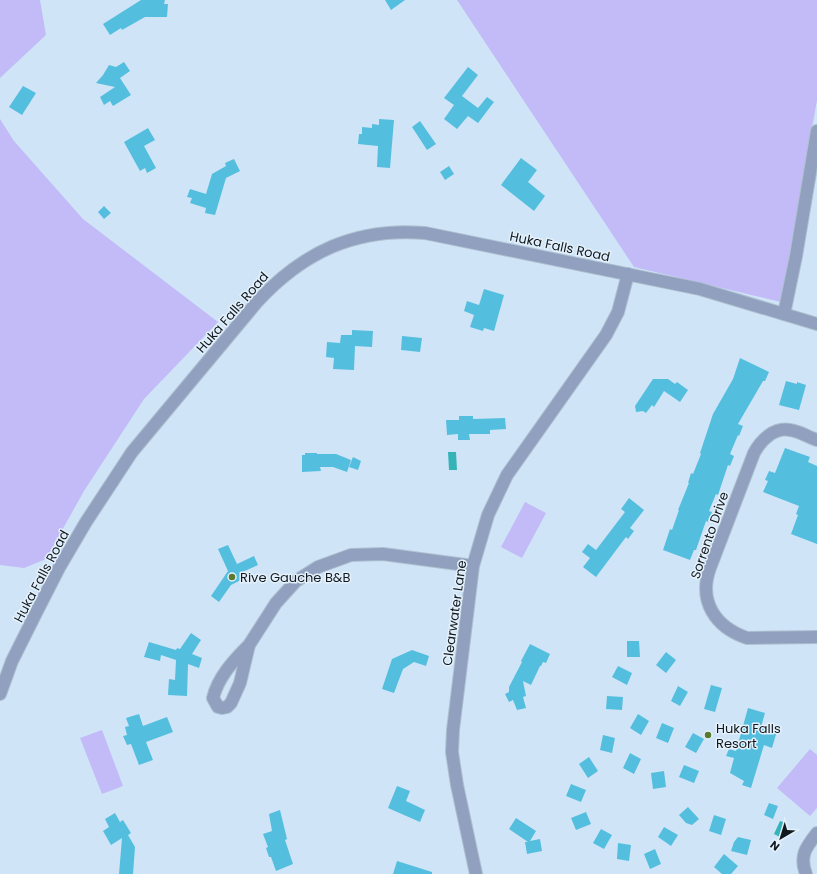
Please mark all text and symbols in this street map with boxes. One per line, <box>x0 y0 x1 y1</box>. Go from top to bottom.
street label: Huka Falls Road <box>508 227 612 266</box>
street label: Huka Falls Road <box>192 268 273 357</box>
street label: Sorrento Drive <box>686 489 733 581</box>
street label: Huka Falls Road <box>9 527 74 626</box>
street label: Clearwater Lane <box>438 559 471 667</box>
place label: Rive Gauche B&B <box>240 568 350 587</box>
marker: Rive Gauche B&B <box>227 572 237 582</box>
place label: Huka Falls Resort <box>716 719 781 753</box>
marker: Huka Falls Resort <box>703 730 713 740</box>
north arrow <box>761 818 801 858</box>
text: N <box>767 837 783 855</box>

